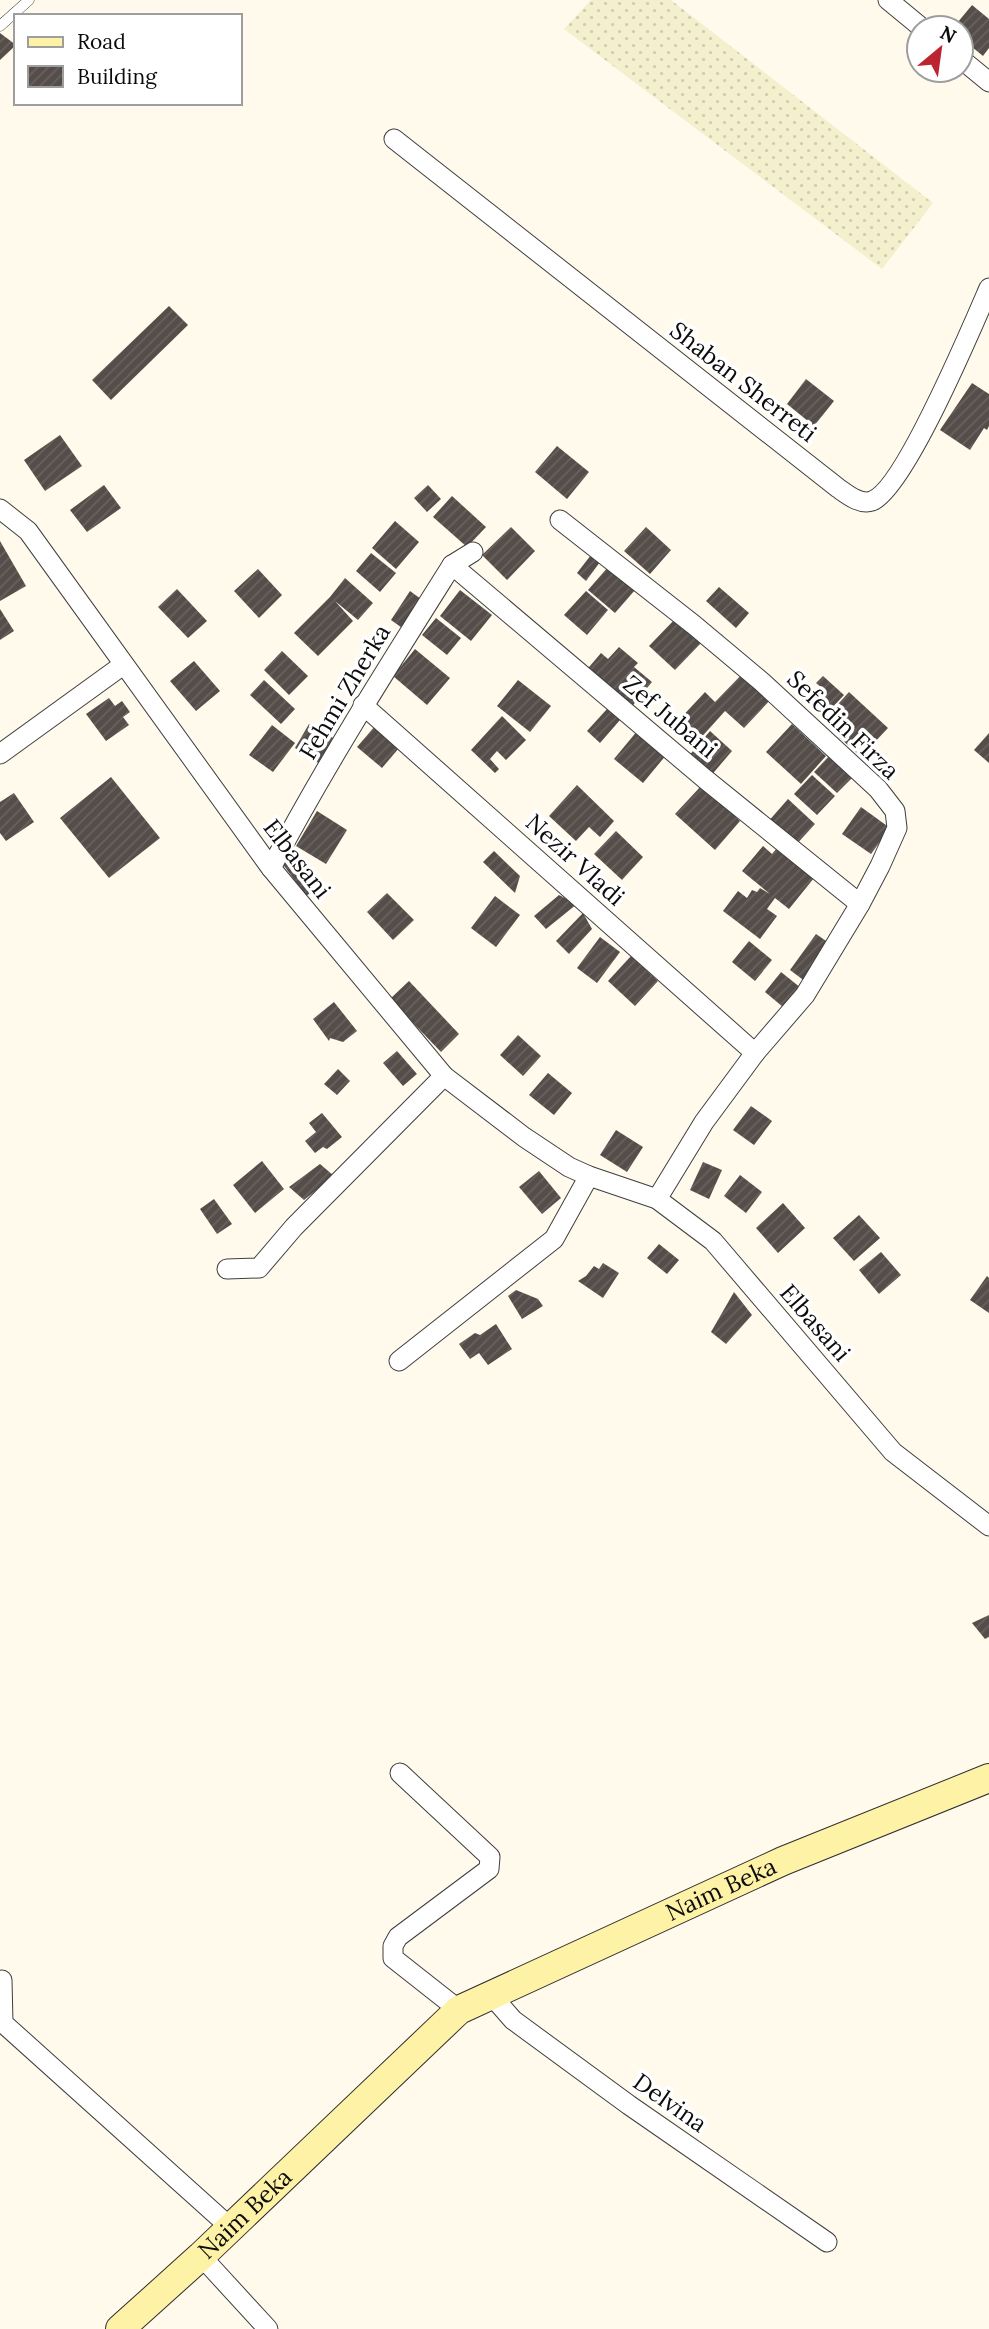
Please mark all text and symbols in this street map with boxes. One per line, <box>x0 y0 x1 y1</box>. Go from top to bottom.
legend <box>14 14 242 105</box>
north arrow <box>905 14 975 84</box>
text: N <box>936 20 961 48</box>
text: Road <box>77 28 126 55</box>
text: Building <box>77 63 157 90</box>
street label: Shaban Sherreti <box>664 315 823 449</box>
street label: Fehmi Zherka <box>292 618 397 765</box>
street label: Sefedin Firza <box>781 663 906 786</box>
street label: Zef Jubani <box>617 668 724 765</box>
street label: Nezir Vladi <box>519 807 631 912</box>
street label: Elbasani <box>257 813 338 905</box>
street label: Elbasani <box>773 1278 857 1368</box>
street label: Naim Beka <box>661 1850 781 1928</box>
street label: Delvina <box>627 2066 713 2139</box>
street label: Naim Beka <box>191 2162 298 2266</box>

